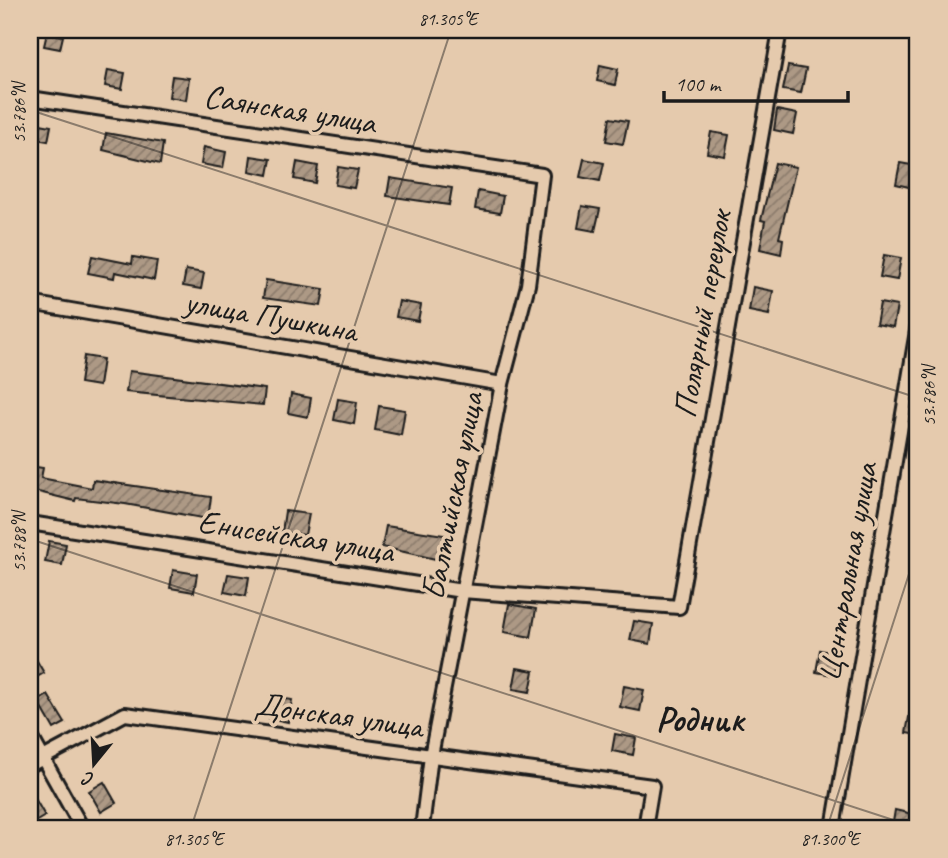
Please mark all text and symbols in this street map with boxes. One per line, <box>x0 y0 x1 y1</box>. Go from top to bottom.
text: 81.305°E <box>419 8 480 30</box>
scale bar <box>664 60 848 104</box>
text: 100 m <box>675 71 722 97</box>
street label: Саянская улица <box>201 75 381 144</box>
text: 53.786°N <box>8 80 30 143</box>
street label: Полярный переулок <box>663 204 741 421</box>
street label: улица Пушкина <box>180 280 363 352</box>
text: 53.786°N <box>918 363 940 426</box>
street label: Балтийская улица <box>411 387 493 603</box>
street label: Центральная улица <box>807 457 887 685</box>
street label: Енисейская улица <box>195 500 399 572</box>
text: 53.788°N <box>8 509 30 572</box>
street label: Донская улица <box>253 682 428 748</box>
district label: Родник <box>656 697 746 742</box>
north arrow <box>60 728 130 798</box>
text: С <box>78 766 97 792</box>
text: 81.305°E <box>165 828 226 850</box>
text: 81.300°E <box>801 828 862 850</box>

